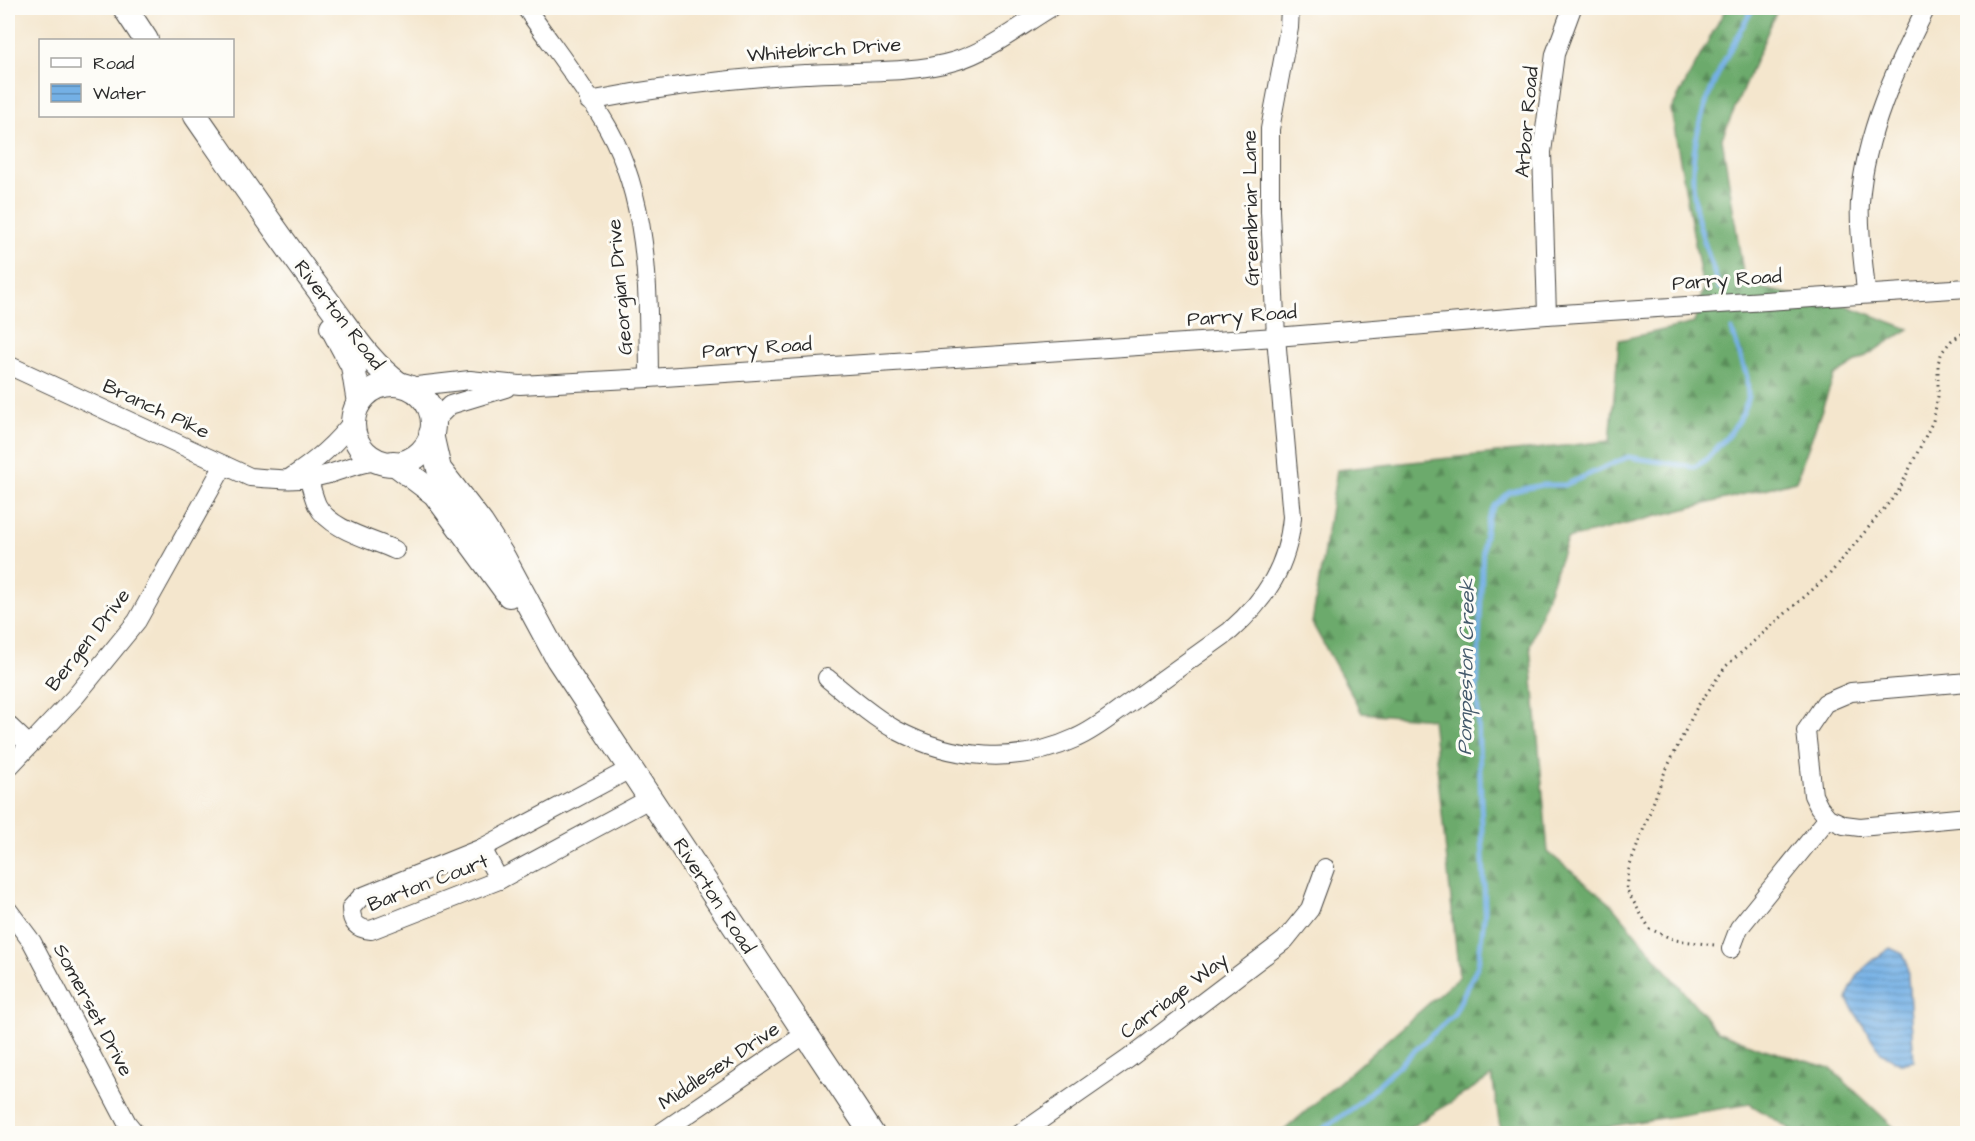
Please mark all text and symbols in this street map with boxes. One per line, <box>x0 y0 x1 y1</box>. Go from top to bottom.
street label: Whitebirch Drive <box>746 31 902 69</box>
legend <box>39 39 234 117</box>
text: Road <box>93 51 134 76</box>
street label: Arbor Road <box>1508 65 1546 179</box>
text: Water <box>93 81 146 106</box>
street label: Greenbriar Lane <box>1236 130 1266 286</box>
street label: Georgian Drive <box>600 217 641 356</box>
street label: Riverton Road <box>287 254 391 376</box>
street label: Parry Road <box>1671 262 1783 299</box>
street label: Parry Road <box>1186 298 1298 335</box>
street label: Parry Road <box>701 330 813 367</box>
street label: Branch Pike <box>98 372 214 446</box>
water label: Pompeston Creek <box>1450 577 1482 755</box>
street label: Bergen Drive <box>39 583 138 698</box>
street label: Riverton Road <box>666 833 762 959</box>
street label: Barton Court <box>363 847 493 919</box>
street label: Somerset Drive <box>46 939 140 1081</box>
street label: Carriage Way <box>1114 946 1234 1047</box>
street label: Middlesex Drive <box>653 1015 785 1117</box>

